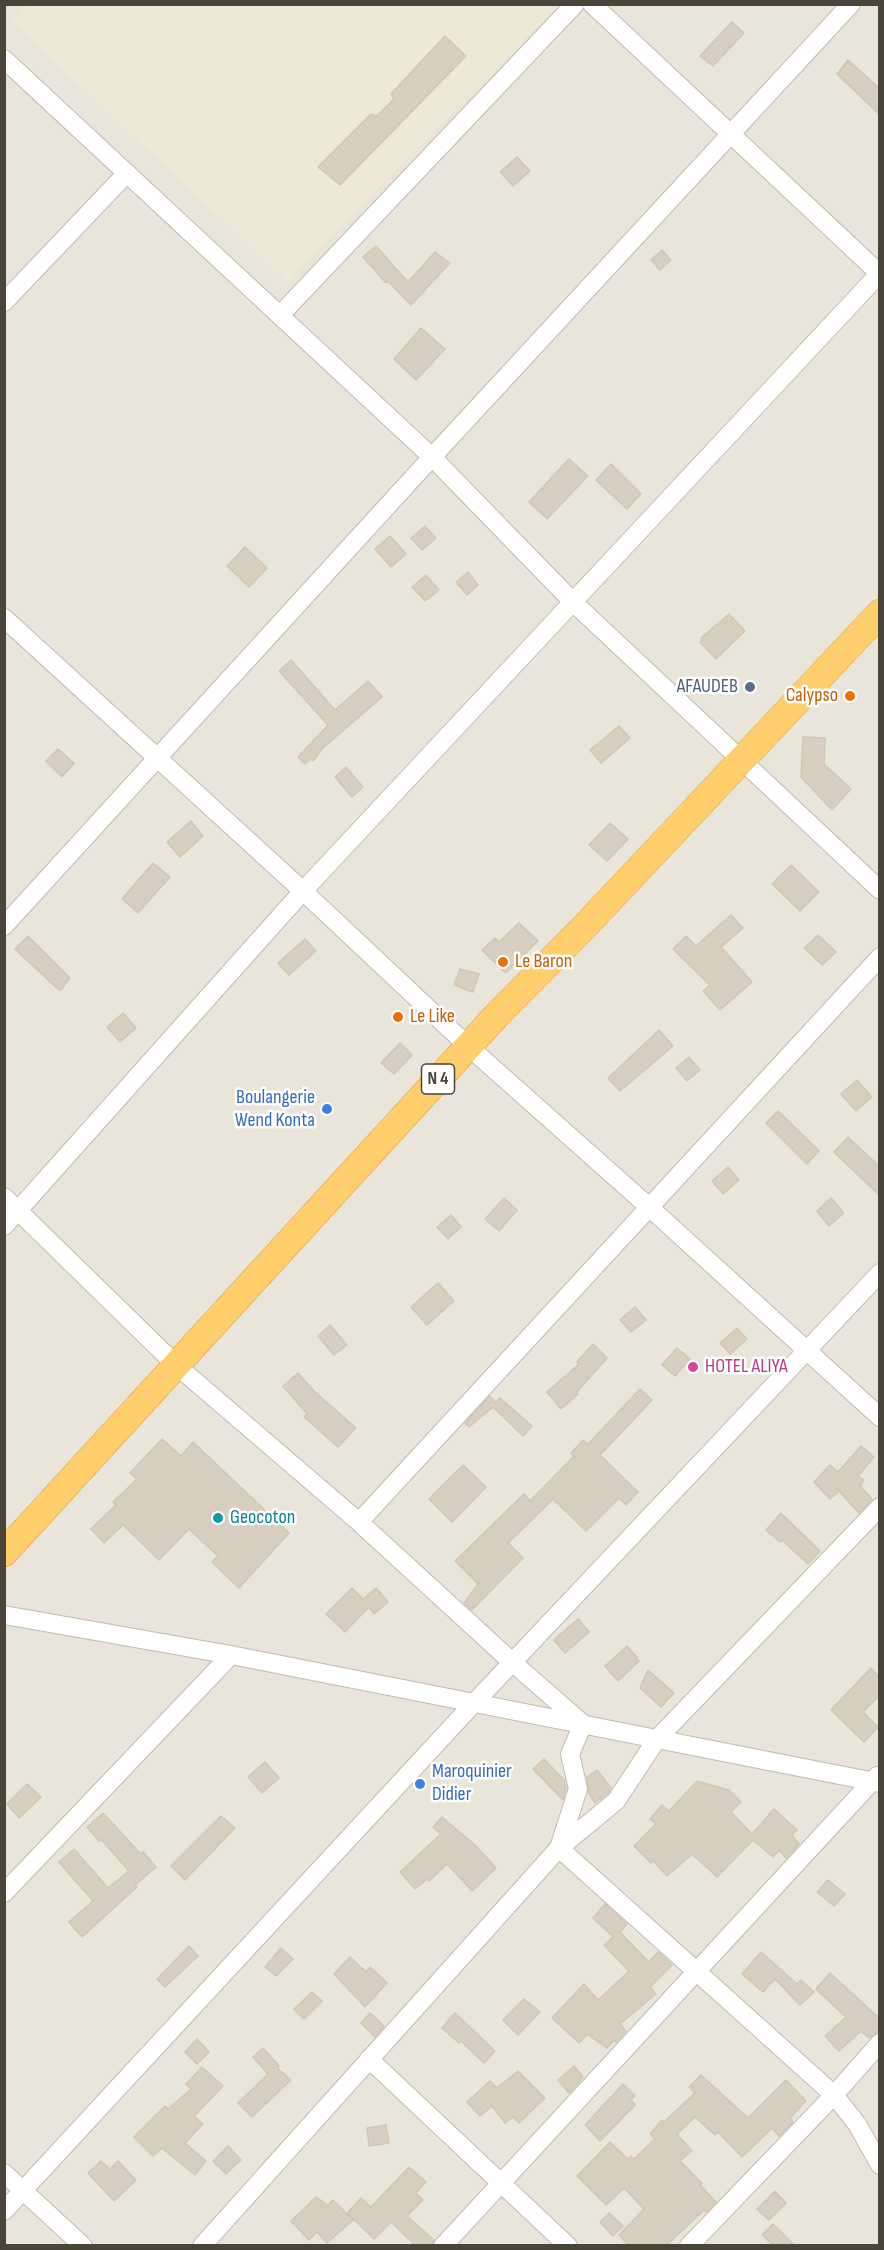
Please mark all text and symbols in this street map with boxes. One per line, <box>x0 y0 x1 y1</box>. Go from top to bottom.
place label: AFAUDEB <box>677 675 738 699</box>
marker: AFAUDEB <box>743 680 757 694</box>
place label: Calypso <box>786 684 838 708</box>
marker: Calypso <box>843 689 857 703</box>
place label: Le Baron <box>515 950 572 974</box>
marker: Le Baron <box>496 955 510 969</box>
place label: Le Like <box>410 1005 455 1029</box>
marker: Le Like <box>391 1010 405 1024</box>
road number: N 4 <box>422 1064 454 1094</box>
place label: Boulangerie Wend Konta <box>235 1086 315 1133</box>
marker: Boulangerie Wend Konta <box>320 1102 334 1116</box>
place label: HOTEL ALIYA <box>705 1355 788 1379</box>
marker: HOTEL ALIYA <box>686 1360 700 1374</box>
place label: Geocoton <box>230 1506 295 1530</box>
marker: Geocoton <box>211 1511 225 1525</box>
place label: Maroquinier Didier <box>432 1760 512 1807</box>
marker: Maroquinier Didier <box>413 1777 427 1791</box>

